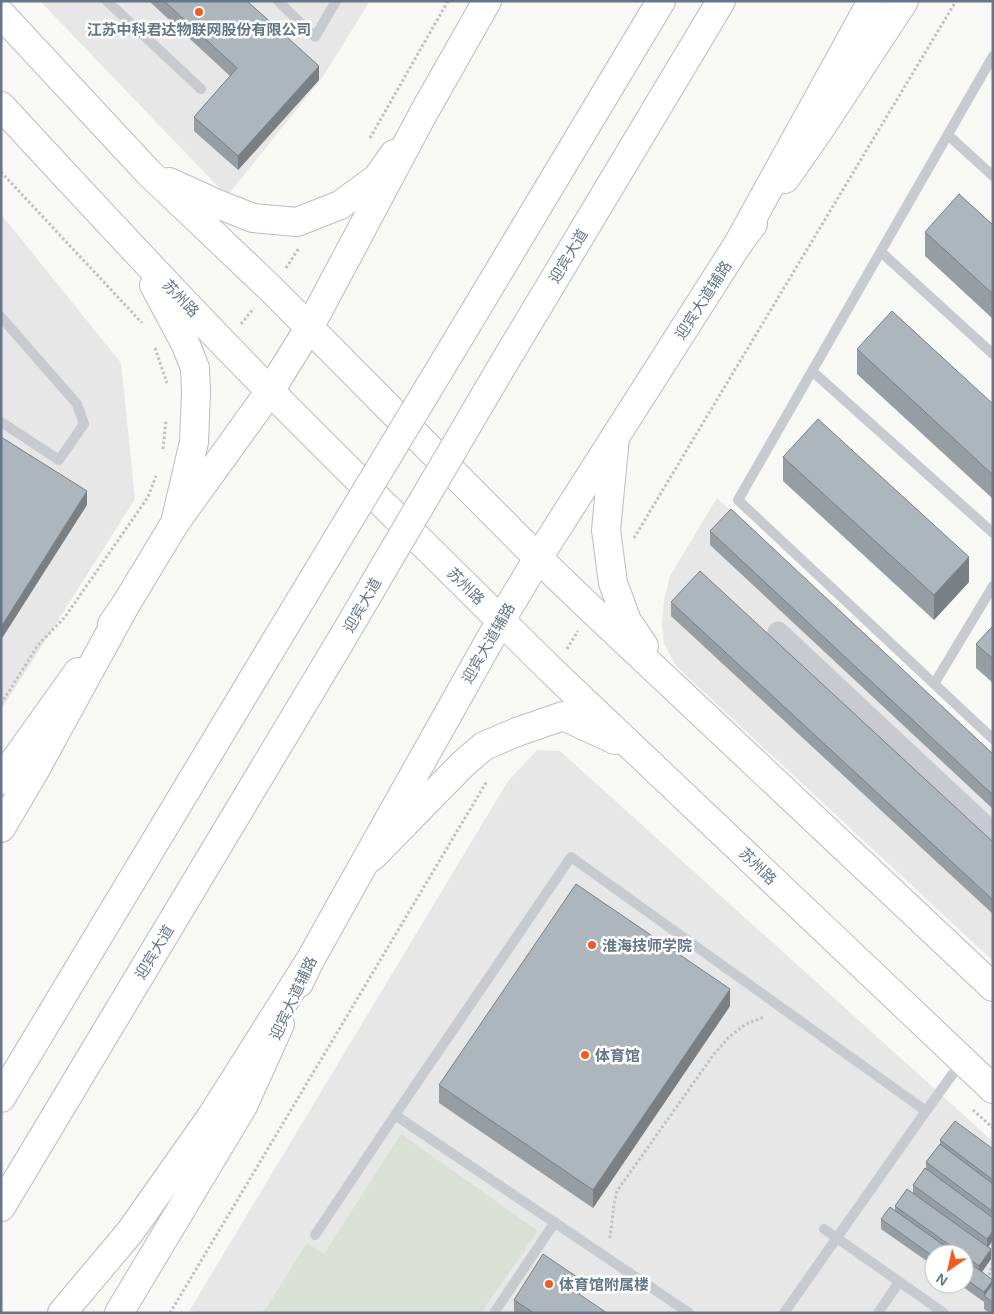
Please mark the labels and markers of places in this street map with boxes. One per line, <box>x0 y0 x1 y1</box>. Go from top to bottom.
marker: 江苏中科君达物联网股份有限公司 <box>193 6 205 18</box>
place label: 江苏中科君达物联网股份有限公司 <box>86 21 312 38</box>
place label: 淮海技师学院 <box>602 937 692 954</box>
marker: 淮海技师学院 <box>586 939 598 951</box>
place label: 体育馆 <box>595 1047 640 1064</box>
marker: 体育馆 <box>579 1049 591 1061</box>
place label: 体育馆附属楼 <box>559 1276 649 1293</box>
marker: 体育馆附属楼 <box>543 1278 555 1290</box>

